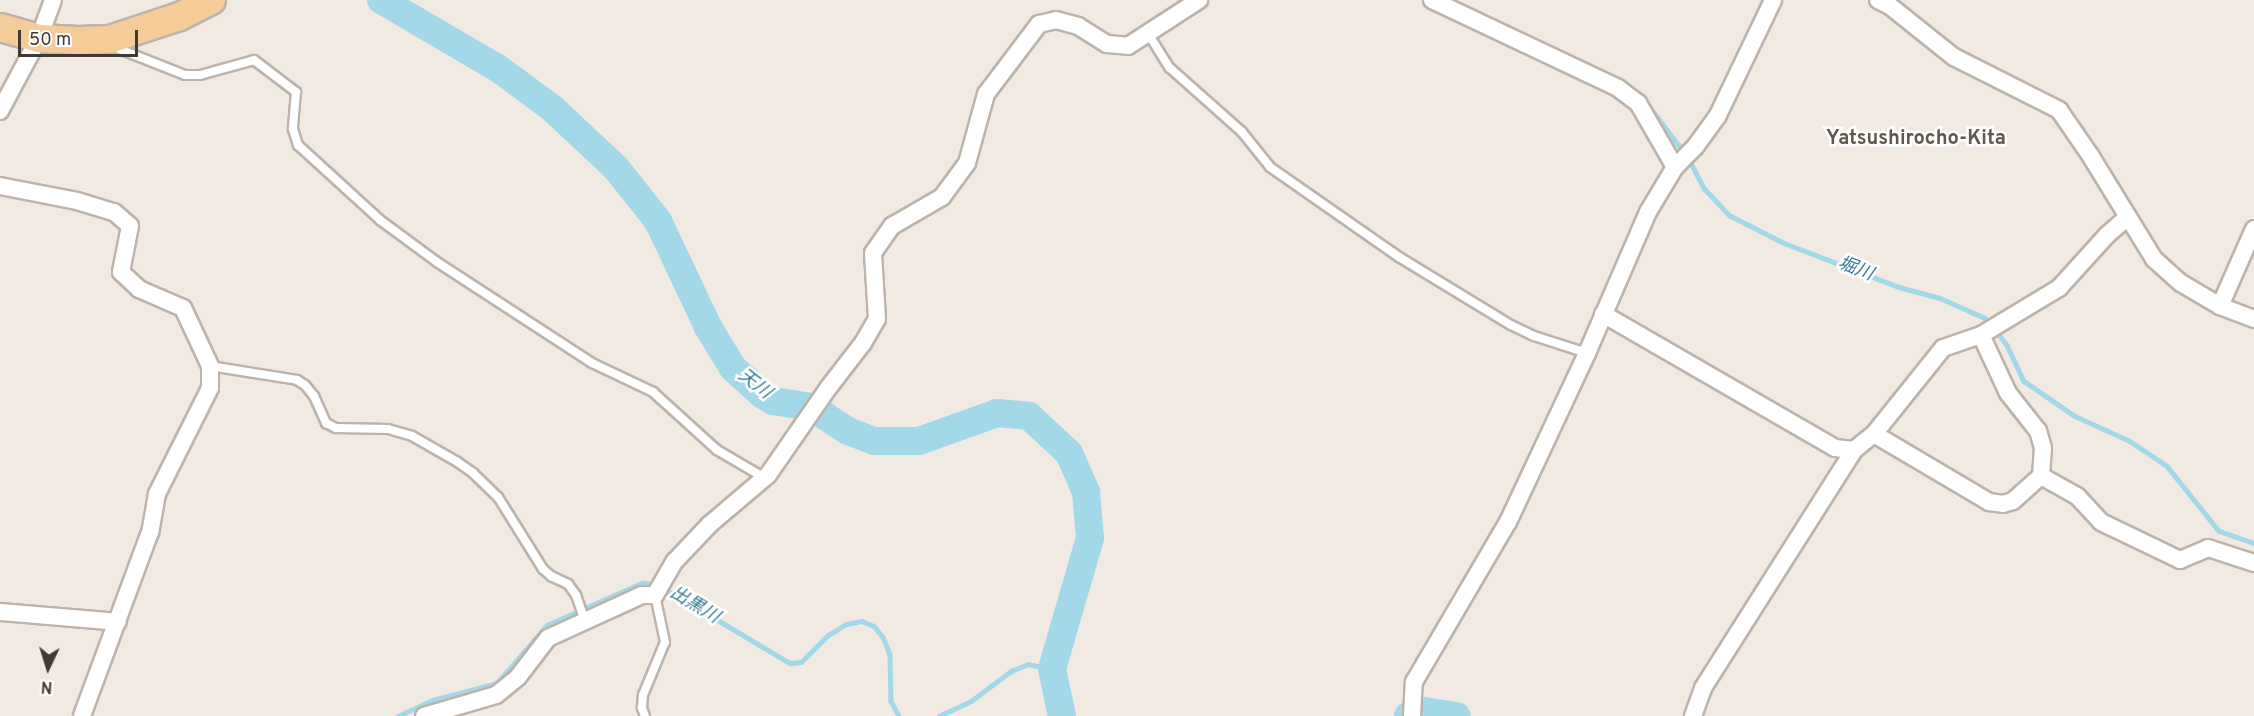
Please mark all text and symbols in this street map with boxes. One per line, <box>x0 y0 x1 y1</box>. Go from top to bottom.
scale bar <box>21 18 141 56</box>
text: 50 m <box>29 29 71 52</box>
district label: Yatsushirocho-Kita <box>1826 127 2006 151</box>
water label: 堀川 <box>1834 253 1876 287</box>
water label: 天川 <box>733 365 775 405</box>
water label: 出黒川 <box>665 583 723 629</box>
north arrow <box>18 638 78 698</box>
text: N <box>40 676 53 696</box>

